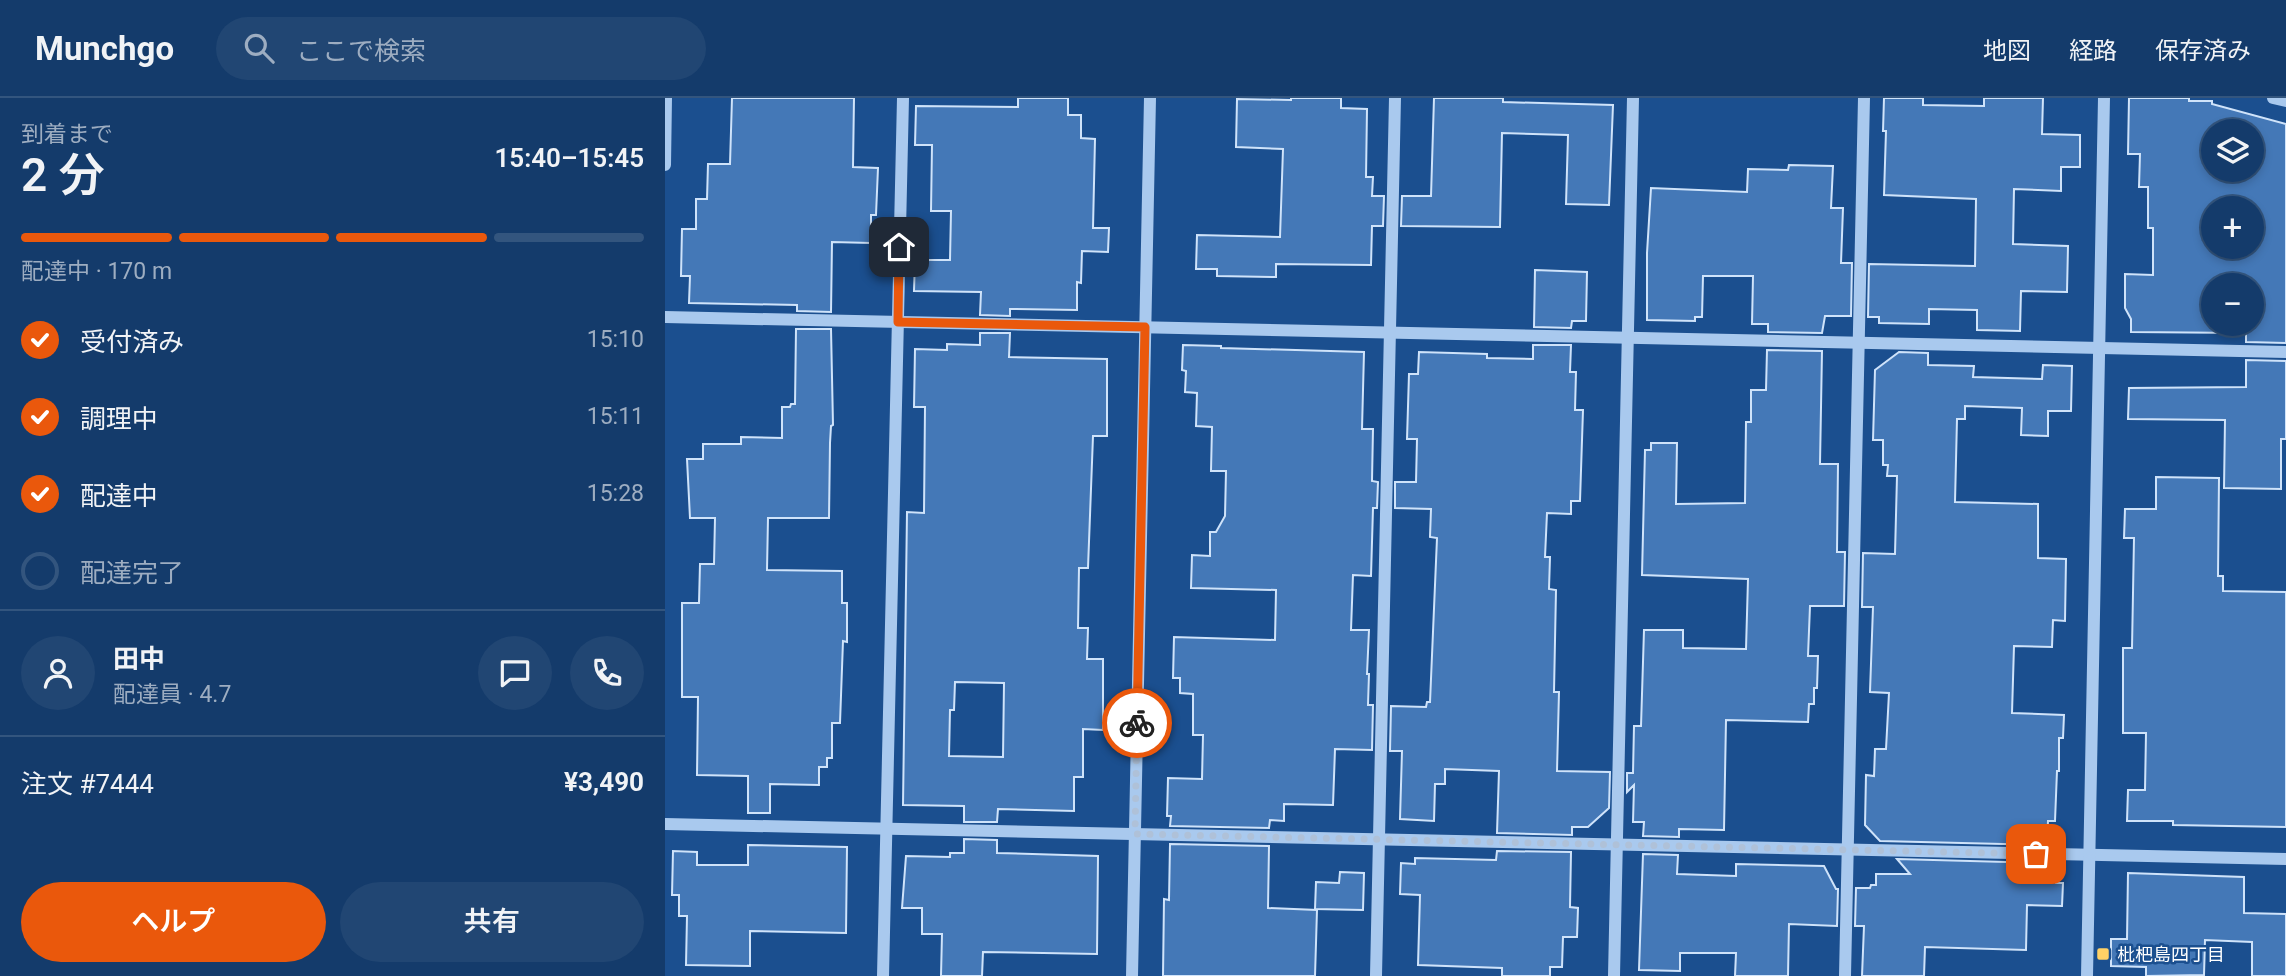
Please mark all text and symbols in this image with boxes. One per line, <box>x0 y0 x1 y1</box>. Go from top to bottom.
search box <box>216 17 706 80</box>
text: Munchgo <box>35 29 174 68</box>
icon: search <box>240 29 278 67</box>
text: ここで検索 <box>296 36 426 66</box>
text: 地図 <box>1983 37 2031 65</box>
text: 経路 <box>2069 37 2117 65</box>
text: 保存済み <box>2155 37 2251 65</box>
map controls <box>2201 119 2264 336</box>
button: layers <box>2201 119 2264 182</box>
text: 到着まで <box>21 121 113 148</box>
text: 15:40–15:45 <box>494 143 644 173</box>
text: 2 分 <box>21 148 105 202</box>
button: + <box>2201 196 2264 259</box>
pin <box>869 217 929 277</box>
icon: home <box>880 228 918 266</box>
text: 配達中 · 170 m <box>21 258 172 285</box>
button: − <box>2201 273 2264 336</box>
icon: check <box>21 321 59 359</box>
text: 15:10 <box>587 326 644 353</box>
text: 受付済み <box>80 327 184 357</box>
icon: check <box>21 398 59 436</box>
text: 15:11 <box>587 403 644 430</box>
text: 調理中 <box>80 404 158 434</box>
icon: check <box>21 475 59 513</box>
text: 15:28 <box>587 480 644 507</box>
text: 配達中 <box>80 481 158 511</box>
text: 配達完了 <box>80 558 184 588</box>
button: person <box>21 636 95 710</box>
button: chat <box>478 636 552 710</box>
button: phone <box>570 636 644 710</box>
text: 田中 <box>113 644 165 674</box>
text: 配達員 · 4.7 <box>113 681 231 708</box>
courier <box>1102 688 1172 758</box>
icon: bike <box>1118 704 1156 742</box>
text: ¥3,490 <box>564 767 644 797</box>
text: 注文 #7444 <box>21 769 154 799</box>
pin <box>2006 824 2066 884</box>
icon: bag <box>2017 835 2055 873</box>
button: ヘルプ <box>21 882 326 962</box>
button: 共有 <box>340 882 644 962</box>
place label: 枇杷島四丁目 <box>2117 944 2225 965</box>
marker: 枇杷島四丁目 <box>2095 946 2111 962</box>

